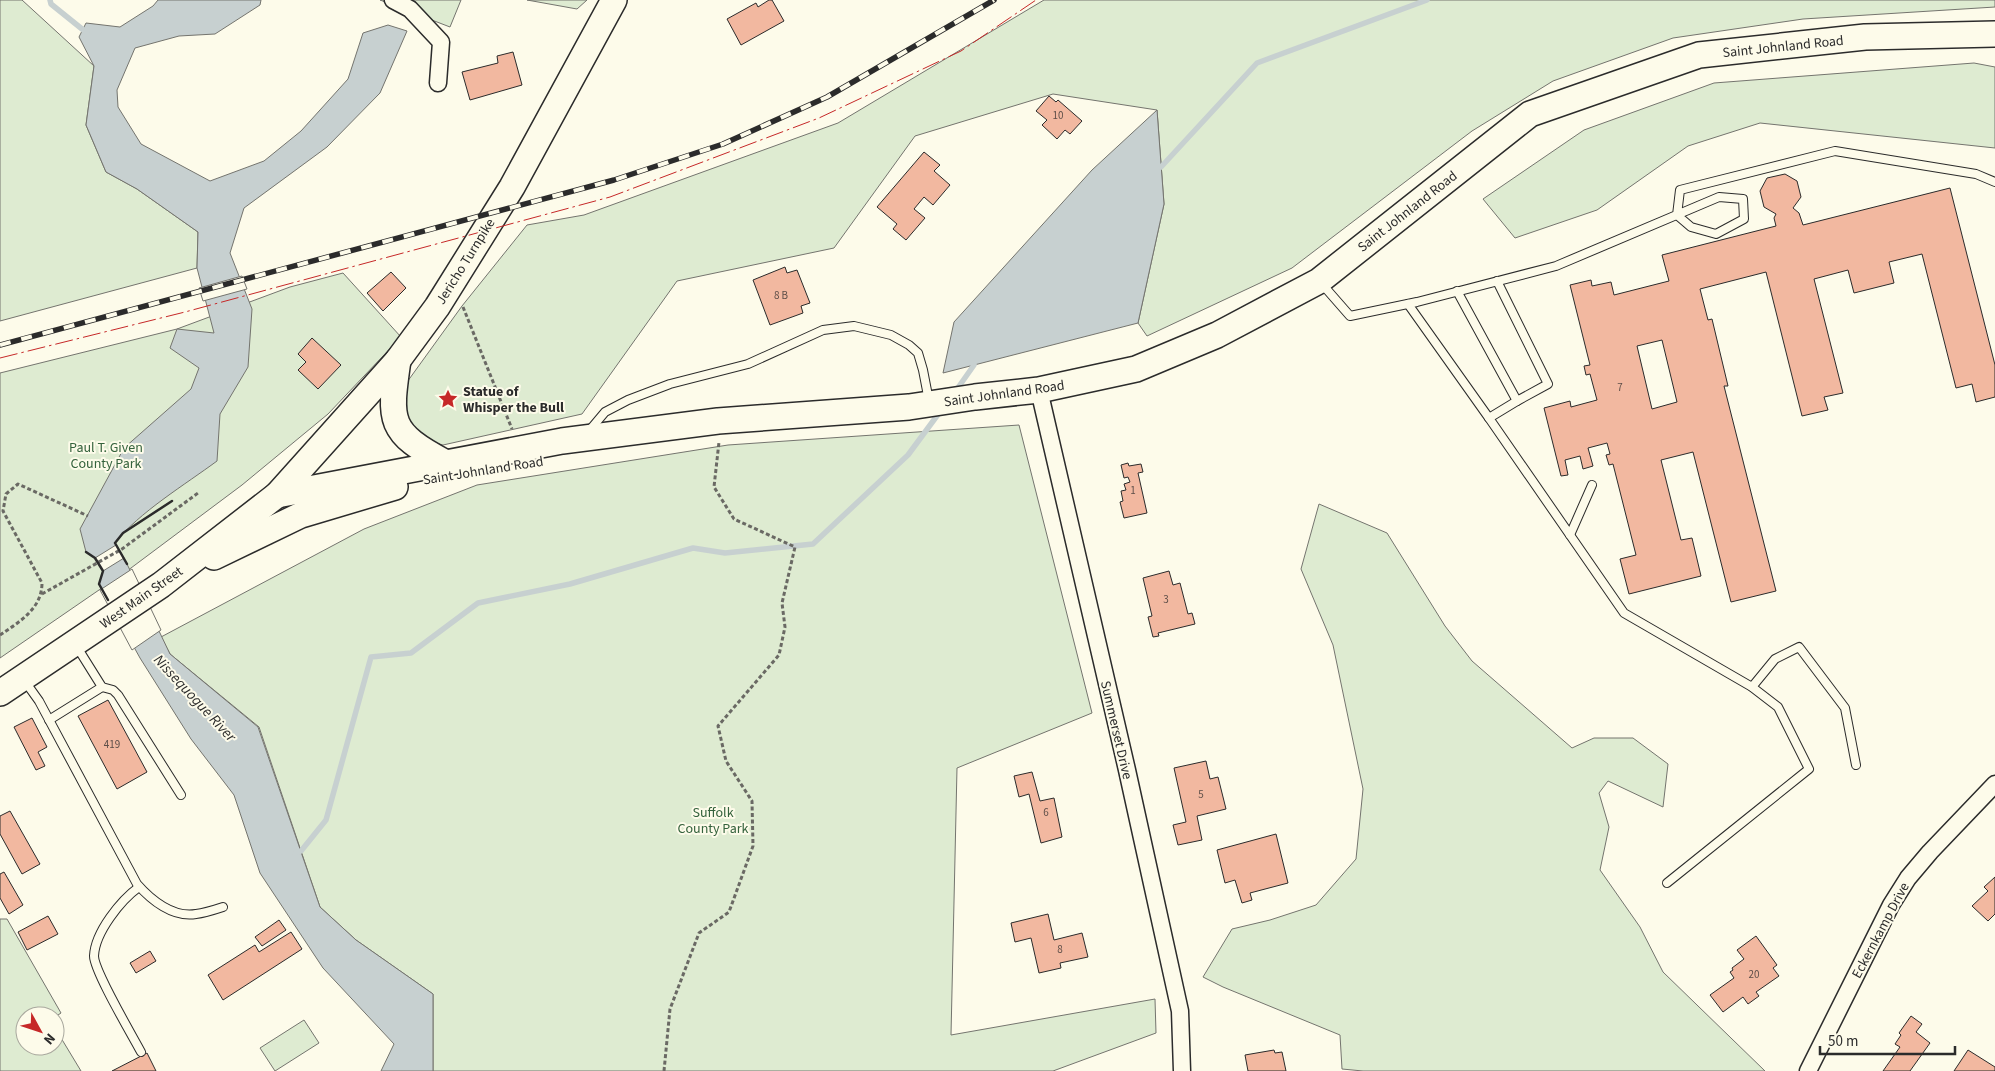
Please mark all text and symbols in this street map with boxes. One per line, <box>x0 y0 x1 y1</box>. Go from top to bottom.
street label: Saint Johnland Road <box>1722 31 1845 63</box>
house number: 10 <box>1053 108 1063 123</box>
street label: Saint Johnland Road <box>1354 166 1462 257</box>
street label: Jericho Turnpike <box>431 215 500 308</box>
house number: 8 B <box>774 288 789 303</box>
street label: Saint Johnland Road <box>943 376 1066 412</box>
house number: 7 <box>1617 380 1623 395</box>
place label: Statue of Whisper the Bull <box>463 382 564 418</box>
place icon: Statue of Whisper the Bull <box>437 388 459 410</box>
park label: Paul T. Given County Park <box>69 438 143 474</box>
street label: Saint Johnland Road <box>422 452 545 490</box>
house number: 1 <box>1130 483 1136 498</box>
street label: West Main Street <box>96 562 187 634</box>
house number: 3 <box>1163 592 1169 607</box>
water label: Nissequogue River <box>149 650 241 747</box>
street label: Summerset Drive <box>1095 679 1137 782</box>
house number: 419 <box>104 737 120 752</box>
house number: 5 <box>1198 787 1204 802</box>
park label: Suffolk County Park <box>677 803 749 839</box>
house number: 6 <box>1043 805 1049 820</box>
street label: Eckernkamp Drive <box>1847 879 1915 982</box>
house number: 8 <box>1057 942 1063 957</box>
house number: 20 <box>1749 967 1759 982</box>
north arrow <box>15 1006 65 1056</box>
scale bar <box>1820 1024 1955 1056</box>
text: N <box>39 1029 60 1049</box>
text: 50 m <box>1828 1031 1858 1052</box>

